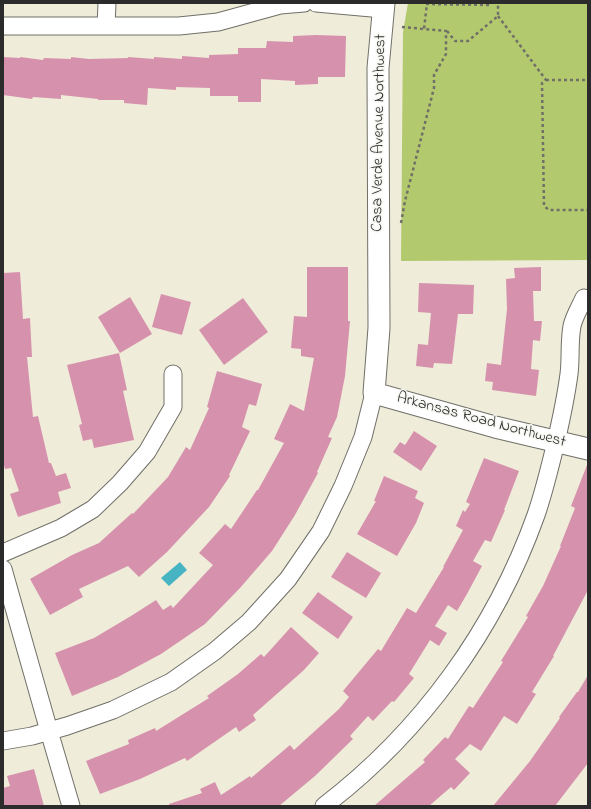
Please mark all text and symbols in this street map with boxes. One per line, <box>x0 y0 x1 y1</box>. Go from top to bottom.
street label: Casa Verde Avenue Northwest <box>369 34 391 232</box>
street label: Arkansas Road Northwest <box>394 389 568 453</box>

